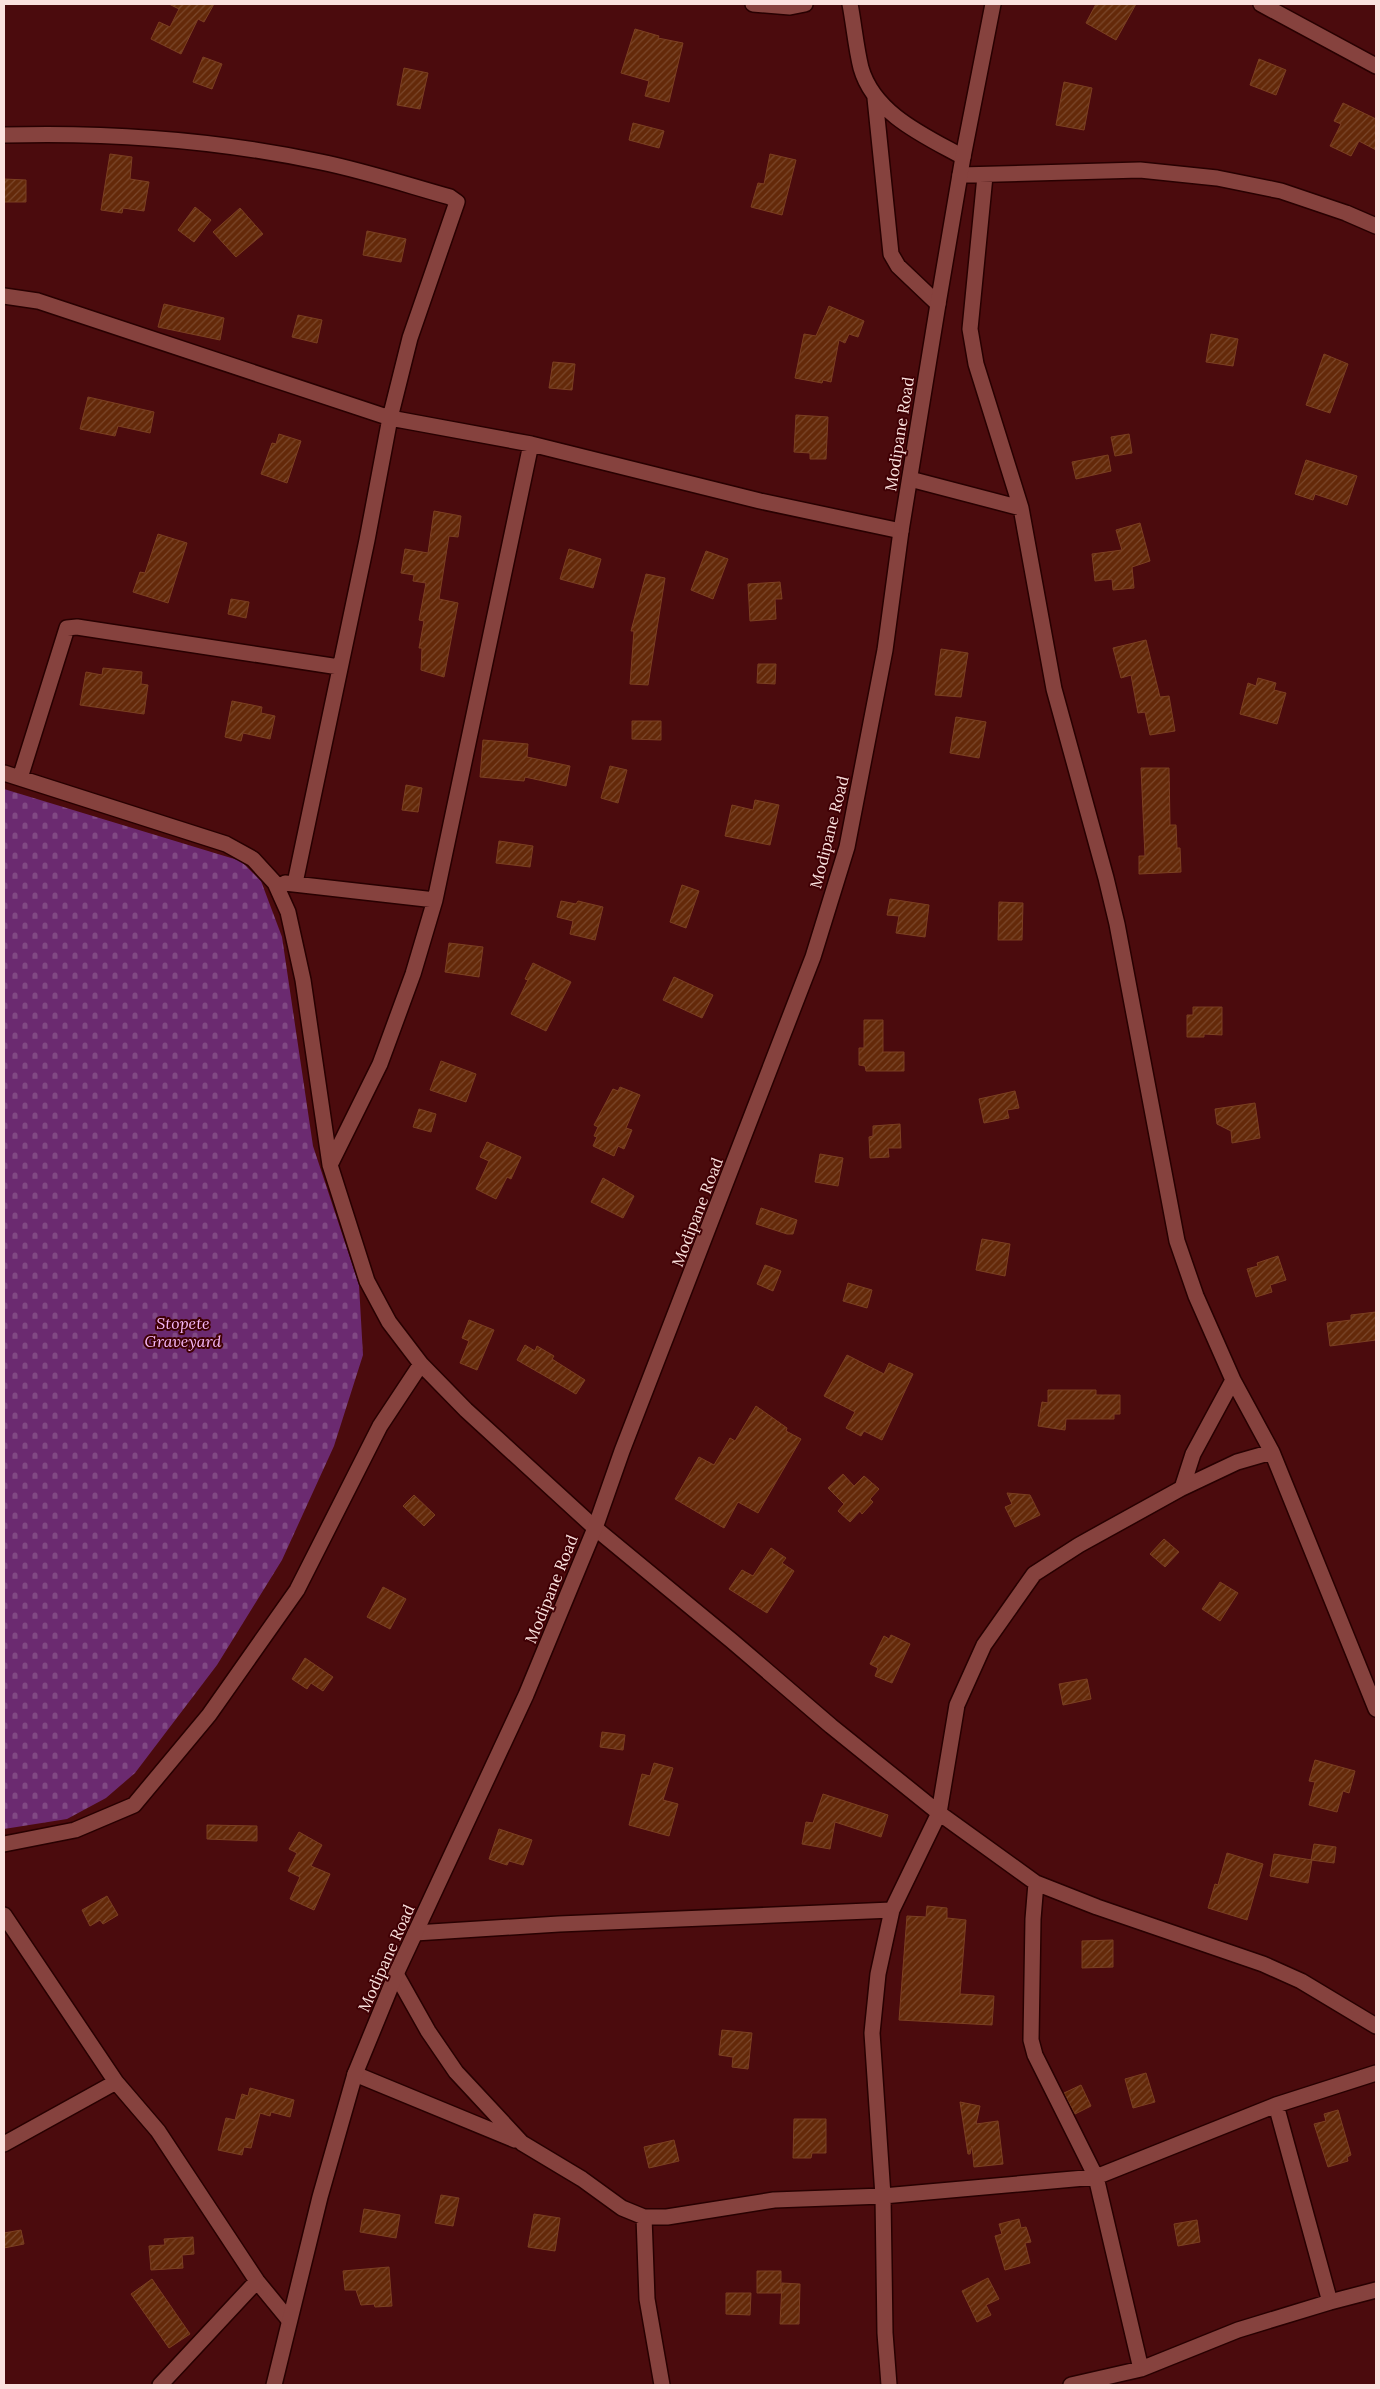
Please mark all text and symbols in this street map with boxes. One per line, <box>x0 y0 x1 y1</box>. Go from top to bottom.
street label: Modipane Road <box>880 375 918 493</box>
street label: Modipane Road <box>805 773 853 890</box>
street label: Modipane Road <box>667 1154 727 1270</box>
park label: Stopete Graveyard <box>145 1313 222 1351</box>
street label: Modipane Road <box>520 1531 582 1646</box>
street label: Modipane Road <box>353 1901 419 2015</box>

